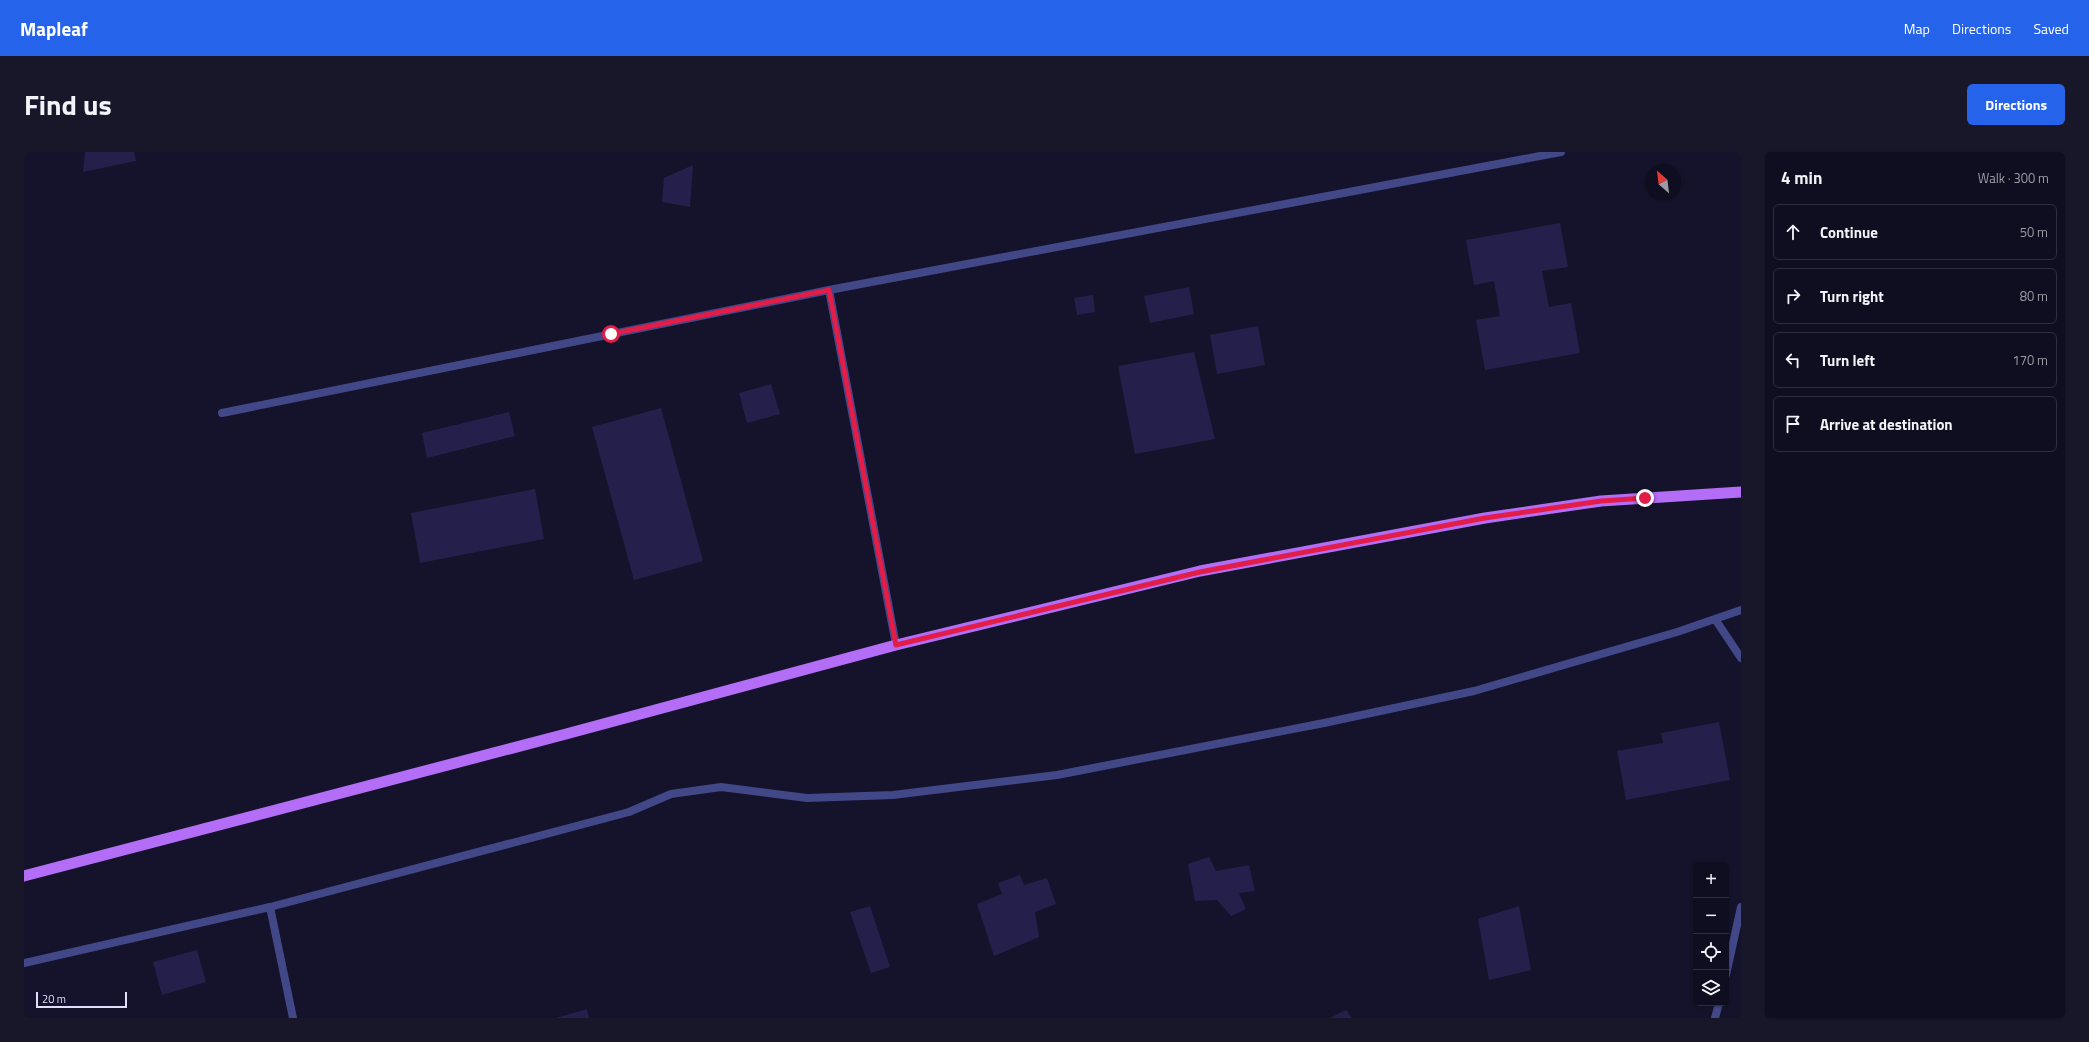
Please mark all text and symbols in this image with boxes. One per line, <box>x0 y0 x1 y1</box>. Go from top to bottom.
text: Mapleaf <box>20 14 88 43</box>
text: Map <box>1904 18 1930 39</box>
text: Directions <box>1952 18 2011 39</box>
text: Saved <box>2033 18 2069 39</box>
text: Find us <box>24 83 112 126</box>
button: Directions <box>1967 84 2065 125</box>
north arrow <box>1645 164 1681 200</box>
text: 4 min <box>1781 165 1822 191</box>
text: Walk · 300 m <box>1978 168 2049 188</box>
icon: ahead <box>1782 221 1804 243</box>
text: Continue <box>1820 221 1878 244</box>
text: 50 m <box>2020 222 2048 242</box>
icon: right <box>1782 285 1804 307</box>
text: Turn right <box>1820 285 1884 308</box>
text: 80 m <box>2020 286 2048 306</box>
route start <box>602 325 620 343</box>
icon: left <box>1782 349 1804 371</box>
text: Turn left <box>1820 349 1875 372</box>
text: 170 m <box>2012 350 2048 370</box>
icon: arrive <box>1782 413 1804 435</box>
text: Arrive at destination <box>1820 413 1953 436</box>
route end <box>1636 489 1654 507</box>
map controls <box>1693 862 1729 1006</box>
button: + <box>1693 862 1729 898</box>
button: − <box>1693 898 1729 934</box>
button: locate <box>1693 934 1729 970</box>
button: layers <box>1693 970 1729 1006</box>
scale bar <box>36 990 127 1009</box>
text: 20 m <box>42 991 66 1007</box>

